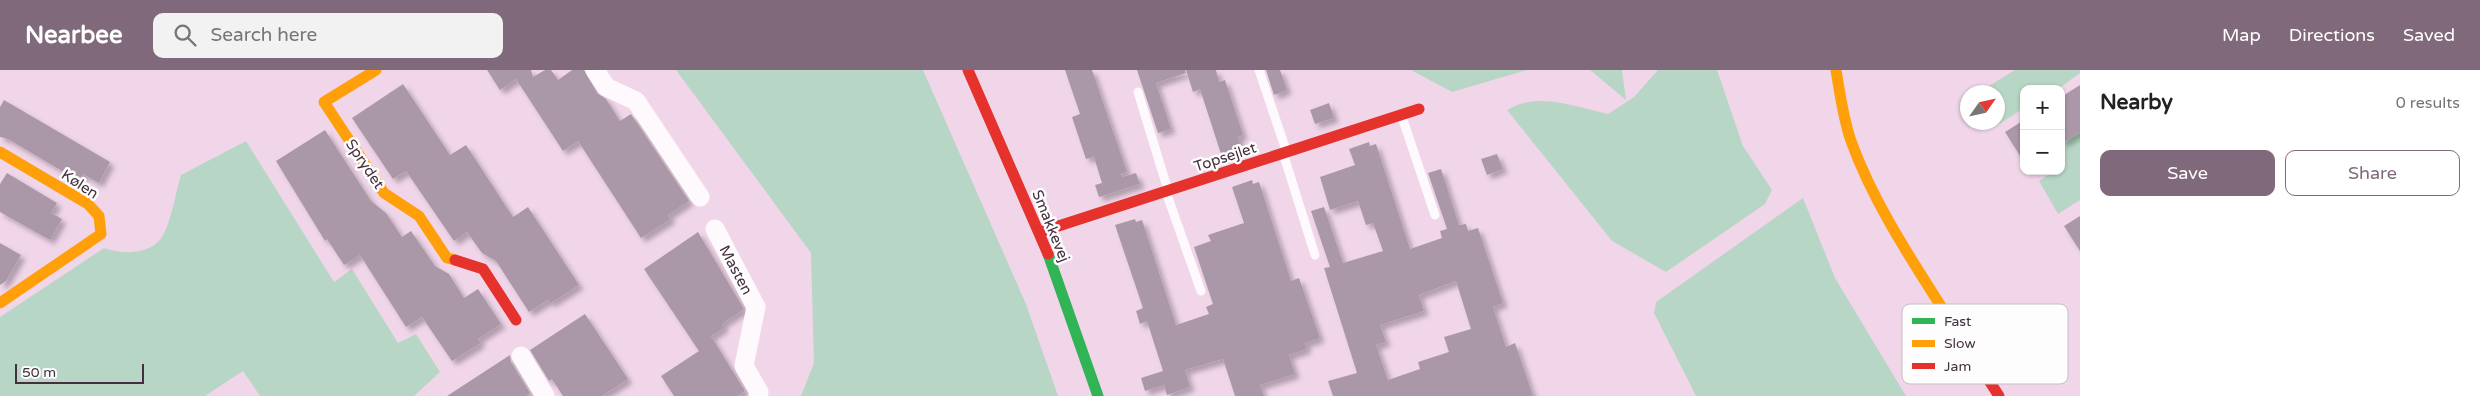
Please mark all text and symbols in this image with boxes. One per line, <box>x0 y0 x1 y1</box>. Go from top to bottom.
search box <box>153 13 503 58</box>
text: Nearbee <box>25 21 123 50</box>
icon: search <box>171 21 199 49</box>
text: Search here <box>211 24 317 46</box>
text: Map <box>2222 24 2261 46</box>
text: Directions <box>2289 24 2375 46</box>
text: Saved <box>2403 24 2455 46</box>
north arrow <box>1960 85 2005 130</box>
map controls <box>2020 85 2065 175</box>
button: + <box>2020 85 2065 130</box>
text: Nearby <box>2100 90 2173 115</box>
text: 0 results <box>2396 93 2460 113</box>
button: − <box>2020 130 2065 175</box>
street label: Sprydet <box>342 136 388 192</box>
street label: Topsejlet <box>1192 138 1259 175</box>
button: Save <box>2100 150 2275 196</box>
button: Share <box>2285 150 2460 196</box>
street label: Kølen <box>58 165 102 203</box>
street label: Smakkevej <box>1028 187 1074 265</box>
street label: Masten <box>716 242 756 298</box>
legend <box>1902 304 2068 384</box>
text: Fast <box>1944 313 1972 330</box>
text: Slow <box>1944 335 1976 352</box>
text: Jam <box>1944 358 1971 375</box>
scale bar <box>15 361 144 384</box>
text: 50 m <box>22 364 56 381</box>

